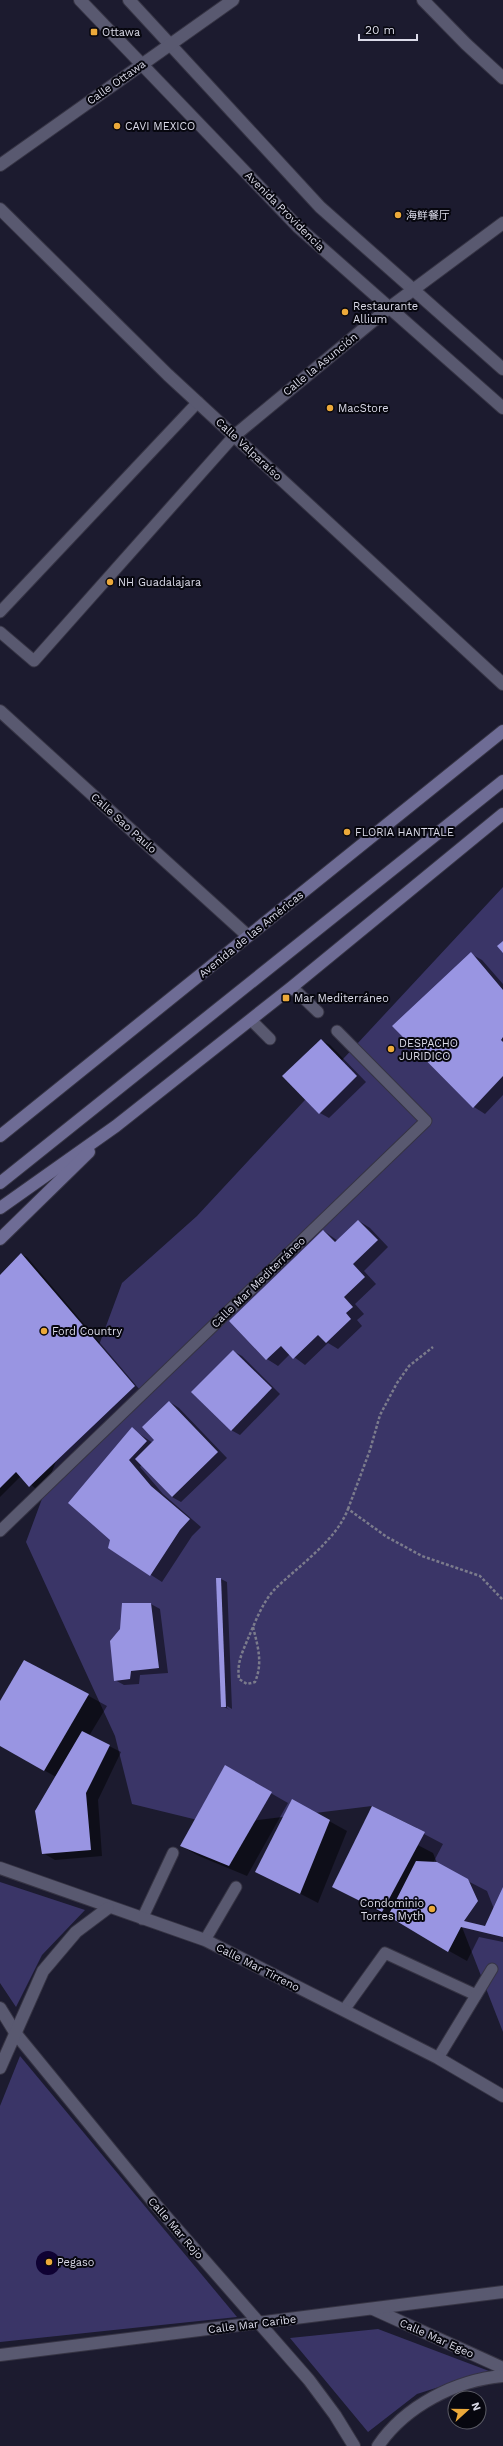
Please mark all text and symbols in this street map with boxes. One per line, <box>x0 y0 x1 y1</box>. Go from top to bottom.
scale bar <box>359 16 417 42</box>
text: 20 m <box>365 23 395 37</box>
place label: Ottawa <box>102 26 140 39</box>
marker: Ottawa <box>89 27 99 37</box>
street label: Calle Ottawa <box>84 57 148 107</box>
place label: CAVI MEXICO <box>125 120 195 133</box>
marker: CAVI MEXICO <box>112 121 122 131</box>
street label: Avenida Providencia <box>242 169 327 254</box>
place label: 海鲜餐厅 <box>406 209 450 222</box>
marker: 海鲜餐厅 <box>393 210 403 220</box>
place label: Restaurante Allium <box>353 300 418 326</box>
marker: Restaurante Allium <box>340 307 350 317</box>
street label: Calle la Asunción <box>280 330 360 399</box>
place label: MacStore <box>338 402 389 415</box>
marker: MacStore <box>325 403 335 413</box>
street label: Calle Valparaíso <box>213 416 284 483</box>
place label: NH Guadalajara <box>118 576 201 589</box>
marker: NH Guadalajara <box>105 577 115 587</box>
street label: Calle Sao Paulo <box>88 791 159 856</box>
place label: FLORIA HANTTALE <box>355 826 454 839</box>
marker: FLORIA HANTTALE <box>342 827 352 837</box>
street label: Avenida de las Américas <box>196 888 306 981</box>
place label: Mar Mediterráneo <box>294 992 389 1005</box>
marker: Mar Mediterráneo <box>281 993 291 1003</box>
place label: DESPACHO JURIDICO <box>399 1037 458 1063</box>
marker: DESPACHO JURIDICO <box>386 1044 396 1054</box>
street label: Calle Mar Mediterráneo <box>209 1234 308 1331</box>
place label: Ford Country <box>52 1325 122 1338</box>
marker: Ford Country <box>39 1326 49 1336</box>
place label: Condominio Torres Myth <box>360 1897 424 1923</box>
marker: Condominio Torres Myth <box>427 1904 437 1914</box>
street label: Calle Mar Tirreno <box>214 1941 302 1994</box>
street label: Calle Mar Rojo <box>145 2195 206 2262</box>
place label: Pegaso <box>57 2256 94 2269</box>
marker: Pegaso <box>44 2257 54 2267</box>
street label: Calle Mar Caribe <box>207 2313 297 2336</box>
street label: Calle Mar Egeo <box>398 2316 476 2361</box>
north arrow <box>447 2390 487 2430</box>
text: N <box>468 2400 483 2413</box>

